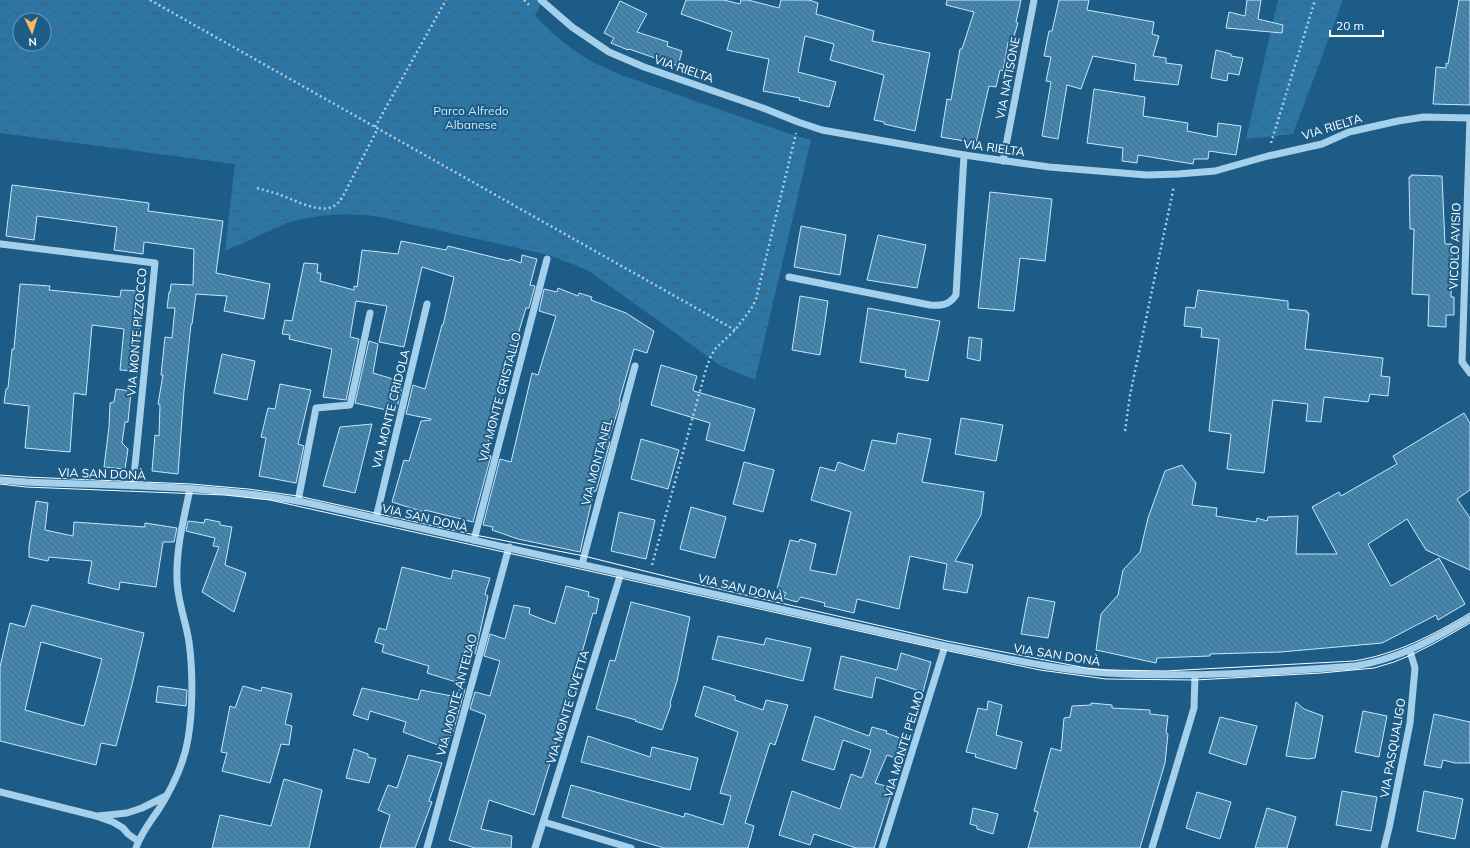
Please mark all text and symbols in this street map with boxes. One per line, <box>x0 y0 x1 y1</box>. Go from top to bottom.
north arrow <box>12 12 52 52</box>
scale bar <box>1330 12 1383 38</box>
text: 20 m <box>1336 18 1364 33</box>
text: N <box>28 35 37 49</box>
street label: VIA NATISONE <box>992 36 1023 120</box>
street label: VIA RIELTA <box>652 51 716 86</box>
park label: Parco Alfredo Albanese <box>433 103 509 132</box>
street label: VIA RIELTA <box>1300 110 1364 143</box>
street label: VIA RIELTA <box>962 136 1026 159</box>
street label: VICOLO AVISIO <box>1445 202 1464 290</box>
street label: VIA MONTE PIZZOCCO <box>123 267 150 397</box>
street label: VIA MONTE CRISTALLO <box>475 331 524 463</box>
street label: VIA MONTE CRIDOLA <box>368 348 413 470</box>
street label: VIA MONTANEL <box>578 416 615 507</box>
street label: VIA SAN DONÀ <box>58 464 146 483</box>
street label: VIA SAN DONÀ <box>381 500 470 535</box>
street label: VIA SAN DONÀ <box>697 570 786 605</box>
street label: VIA MONTE ANTELAO <box>433 632 480 758</box>
street label: VIA SAN DONÀ <box>1013 640 1102 669</box>
street label: VIA MONTE CIVETTA <box>543 648 592 766</box>
street label: VIA MONTE PELMO <box>880 689 927 799</box>
street label: VIA PASQUALIGO <box>1376 697 1409 799</box>

